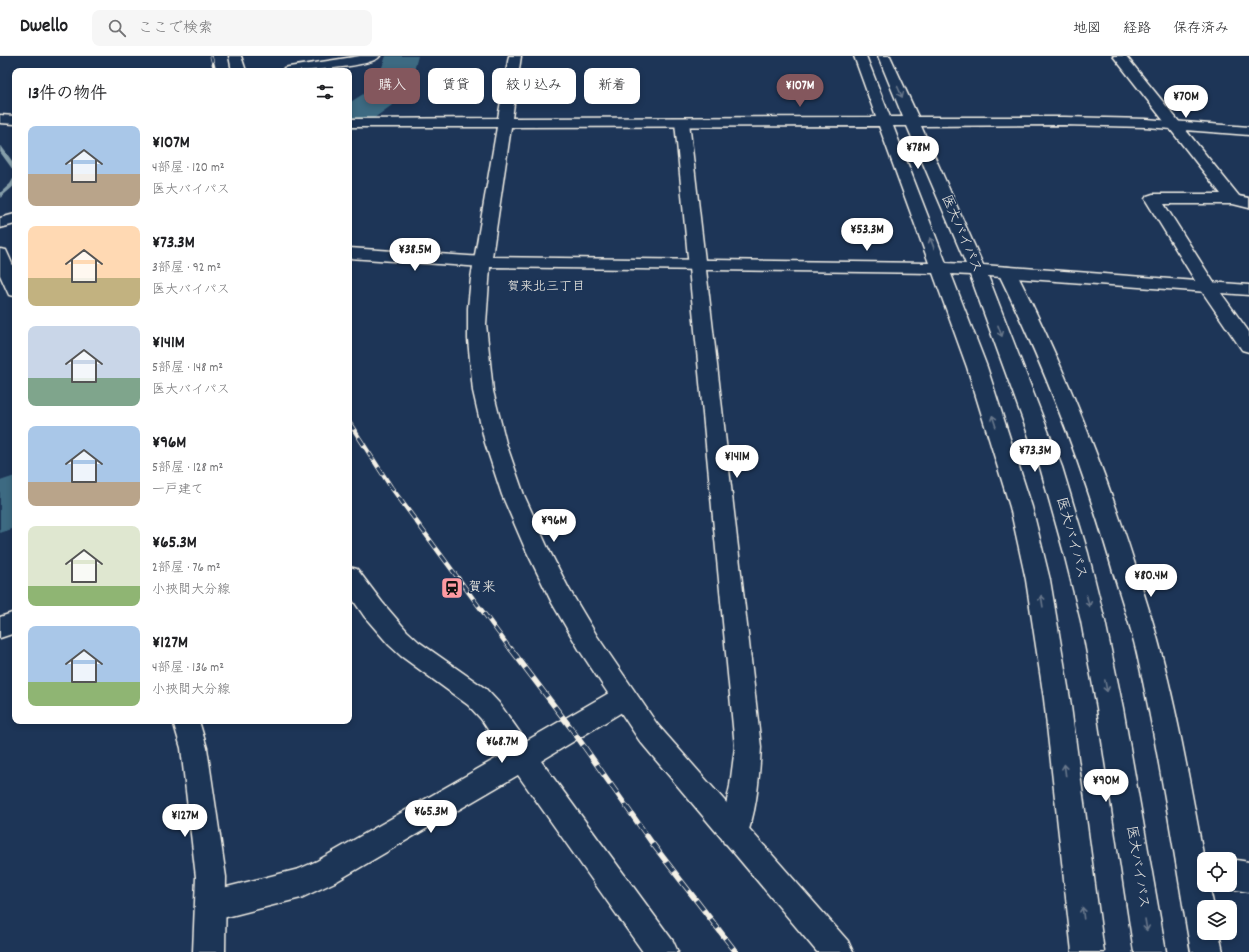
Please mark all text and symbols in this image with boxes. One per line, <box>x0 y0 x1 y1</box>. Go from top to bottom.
search box <box>92 10 372 46</box>
text: Dwello <box>20 14 68 41</box>
icon: search <box>106 17 128 39</box>
text: ここで検索 <box>138 18 213 40</box>
text: 地図 <box>1073 19 1101 39</box>
text: 経路 <box>1123 19 1151 39</box>
text: 保存済み <box>1173 19 1229 39</box>
chip: 購入 <box>364 68 420 104</box>
chip: 賃貸 <box>428 68 484 104</box>
chip: 絞り込み <box>492 68 576 104</box>
chip: 新着 <box>584 68 640 104</box>
pin: ¥107M <box>772 74 828 108</box>
text: ¥107M <box>786 77 814 96</box>
icon: filters <box>314 81 336 103</box>
text: 13件の物件 <box>28 83 107 107</box>
one-way arrow <box>897 85 904 97</box>
pin: ¥70M <box>1162 85 1210 119</box>
text: ¥70M <box>1173 88 1199 107</box>
text: ¥107M <box>152 132 190 156</box>
pin: ¥78M <box>894 136 942 170</box>
text: ¥78M <box>906 139 930 158</box>
icon: home <box>60 142 108 190</box>
text: 4部屋 · 120 m² <box>152 159 225 178</box>
text: 医大バイパス <box>152 181 230 200</box>
street label: 医大バイパス <box>935 192 987 276</box>
pin: ¥53.3M <box>834 218 900 252</box>
text: ¥53.3M <box>850 221 884 240</box>
text: ¥73.3M <box>152 232 195 256</box>
pin: ¥38.5M <box>382 238 448 272</box>
one-way arrow <box>927 238 935 250</box>
text: ¥38.5M <box>398 241 432 260</box>
icon: home <box>60 242 108 290</box>
text: 3部屋 · 92 m² <box>152 259 221 278</box>
district label: 賀来北三丁目 <box>507 278 585 297</box>
text: 医大バイパス <box>152 281 230 300</box>
one-way arrow <box>997 324 1005 336</box>
text: ¥141M <box>152 332 185 356</box>
icon: home <box>60 342 108 390</box>
text: 5部屋 · 148 m² <box>152 359 223 378</box>
text: 医大バイパス <box>152 381 230 400</box>
one-way arrow <box>990 415 998 427</box>
text: ¥96M <box>152 432 186 456</box>
pin: ¥73.3M <box>1002 439 1068 473</box>
icon: home <box>60 442 108 490</box>
text: ¥73.3M <box>1019 442 1051 461</box>
pin: ¥141M <box>709 445 765 479</box>
text: ¥141M <box>725 448 750 467</box>
text: 5部屋 · 128 m² <box>152 459 223 478</box>
text: 一戸建て <box>152 481 204 500</box>
street label: 医大バイパス <box>1051 495 1091 581</box>
pin: ¥96M <box>530 509 578 543</box>
text: ¥96M <box>541 512 567 531</box>
text: ¥65.3M <box>152 532 197 556</box>
icon: home <box>60 542 108 590</box>
text: 2部屋 · 76 m² <box>152 559 221 578</box>
pin: ¥80.4M <box>1118 564 1184 598</box>
text: ¥80.4M <box>1134 567 1168 586</box>
station icon: 賀来 <box>439 575 465 601</box>
place label: 賀来 <box>468 578 496 598</box>
text: 小挾間大分線 <box>152 581 230 600</box>
one-way arrow <box>1084 594 1092 607</box>
one-way arrow <box>1037 595 1045 608</box>
text: ¥127M <box>152 632 188 656</box>
icon: home <box>60 642 108 690</box>
text: 4部屋 · 136 m² <box>152 659 224 678</box>
one-way arrow <box>1102 679 1110 692</box>
text: 小挾間大分線 <box>152 681 230 700</box>
pin: ¥68.7M <box>469 730 535 764</box>
text: ¥68.7M <box>486 733 518 752</box>
one-way arrow <box>1061 764 1069 777</box>
pin: ¥90M <box>1082 769 1130 803</box>
text: ¥90M <box>1093 772 1119 791</box>
pin: ¥65.3M <box>398 800 464 834</box>
text: ¥65.3M <box>414 803 448 822</box>
pin: ¥127M <box>157 804 213 838</box>
text: ¥127M <box>171 807 199 826</box>
street label: 医大バイパス <box>1121 824 1153 910</box>
map controls <box>1197 852 1237 940</box>
button: locate <box>1197 852 1237 892</box>
button: layers <box>1197 900 1237 940</box>
one-way arrow <box>1079 907 1087 920</box>
one-way arrow <box>1142 918 1150 931</box>

